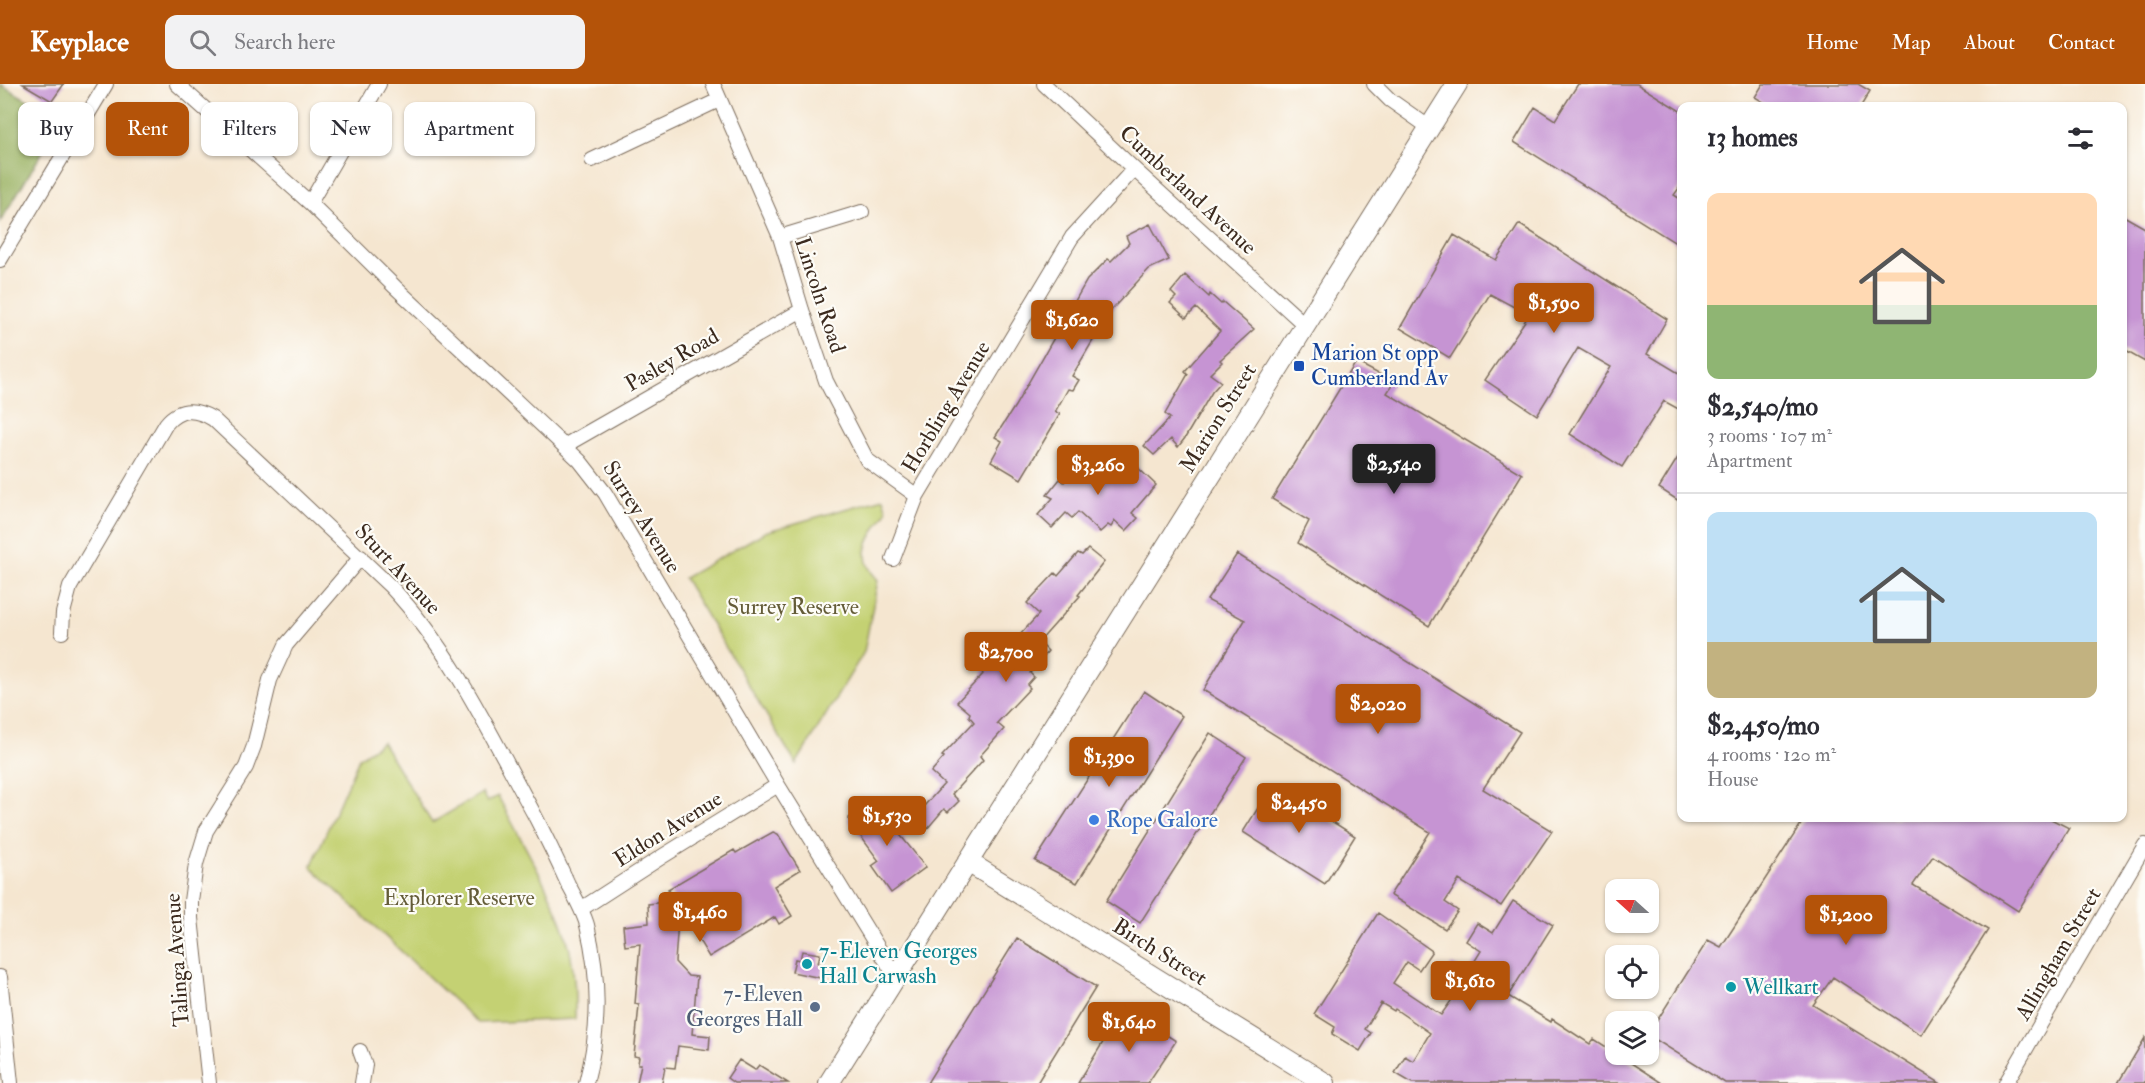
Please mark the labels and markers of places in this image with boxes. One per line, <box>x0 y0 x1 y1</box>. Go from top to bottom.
pin: $1,590 <box>1505 283 1603 334</box>
pin: $1,620 <box>1023 300 1121 351</box>
place label: Marion St opp Cumberland Av <box>1311 339 1448 392</box>
marker: Marion St opp Cumberland Av <box>1292 359 1306 373</box>
pin: $2,540 <box>1345 444 1443 495</box>
pin: $3,260 <box>1049 445 1147 496</box>
pin: $2,700 <box>957 632 1055 683</box>
pin: $2,020 <box>1329 684 1427 735</box>
pin: $1,390 <box>1060 737 1158 788</box>
pin: $2,450 <box>1250 783 1348 834</box>
pin: $1,530 <box>838 796 936 847</box>
place label: Rope Galore <box>1106 806 1218 835</box>
marker: Rope Galore <box>1087 813 1101 827</box>
pin: $1,460 <box>651 892 749 943</box>
pin: $1,200 <box>1797 895 1895 946</box>
place label: 7-Eleven Georges Hall Carwash <box>819 937 977 990</box>
marker: 7-Eleven Georges Hall Carwash <box>800 957 814 971</box>
pin: $1,610 <box>1421 961 1519 1012</box>
place label: Wellkart <box>1742 973 1819 1001</box>
place label: 7-Eleven Georges Hall <box>686 980 803 1033</box>
marker: Wellkart <box>1724 980 1738 994</box>
marker: 7-Eleven Georges Hall <box>808 1000 822 1014</box>
pin: $1,640 <box>1080 1002 1178 1053</box>

